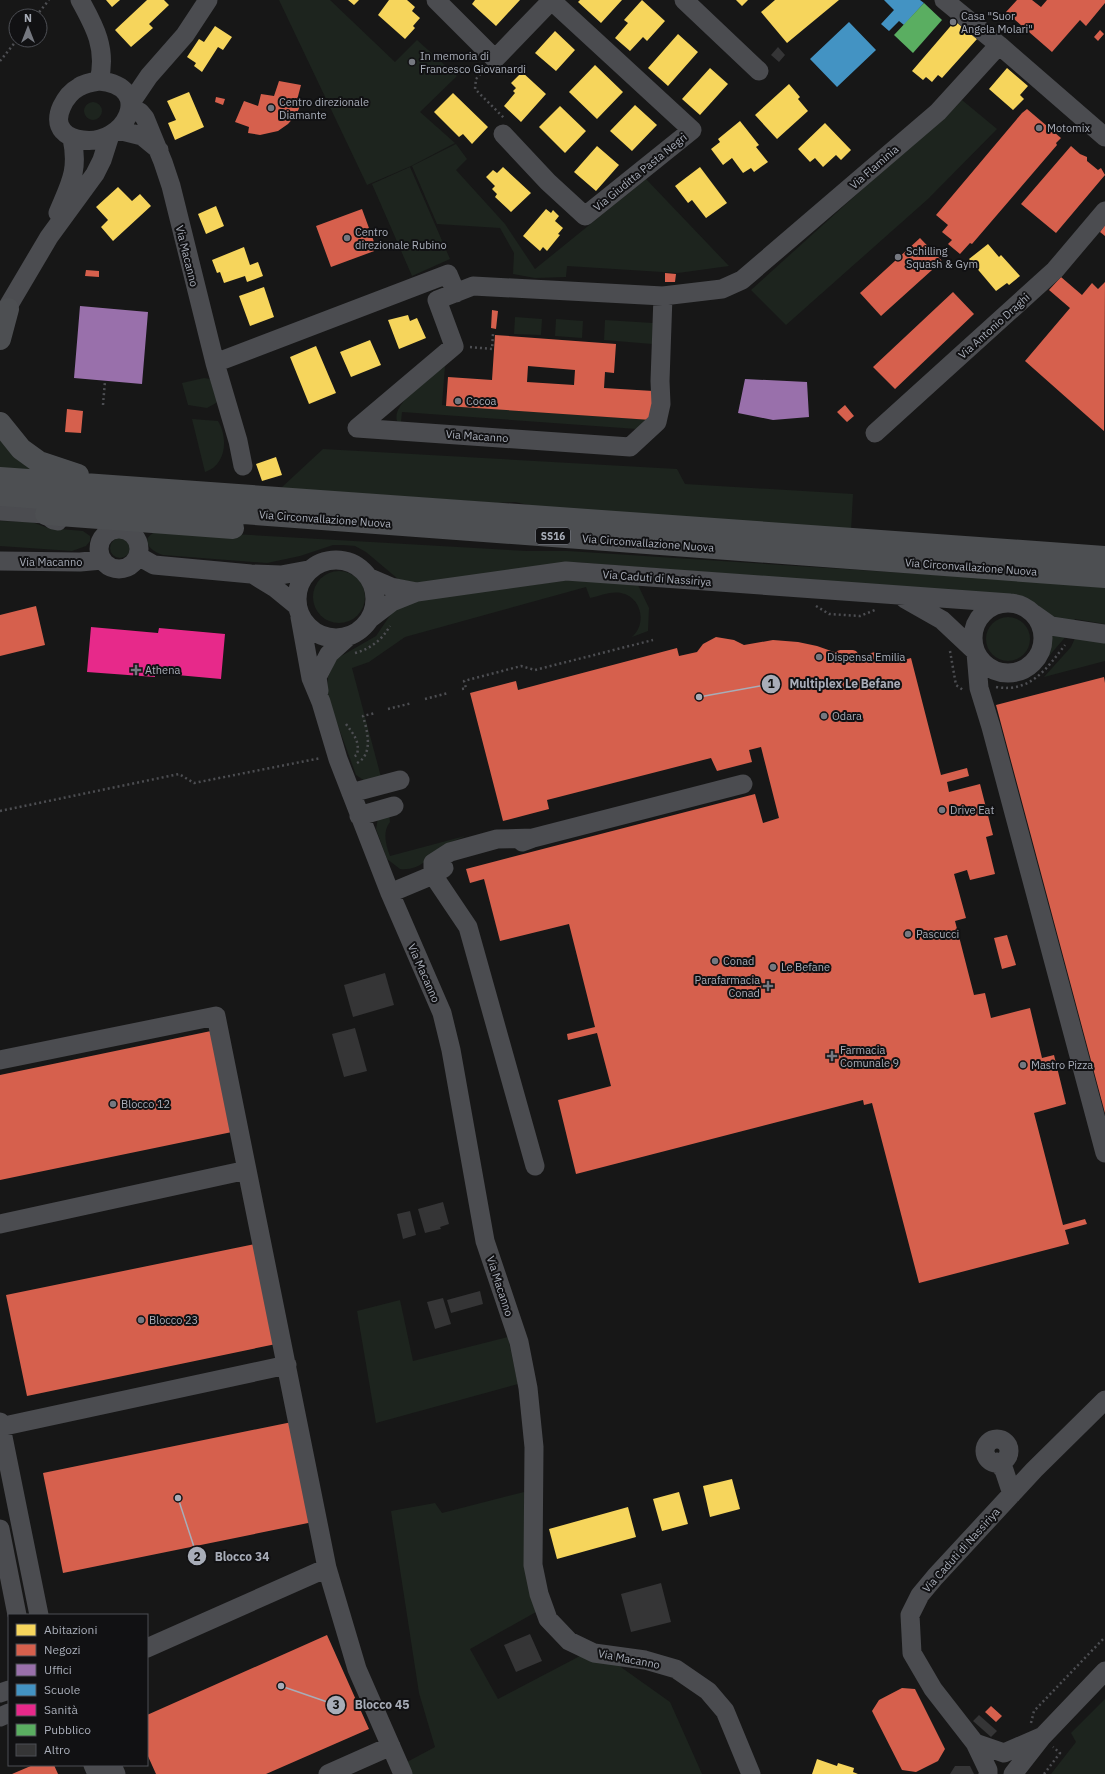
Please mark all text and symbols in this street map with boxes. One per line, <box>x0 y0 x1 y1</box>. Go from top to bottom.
north arrow <box>8 8 48 48</box>
place label: Casa "Suor Angela Molari" <box>961 9 1033 36</box>
text: N <box>24 11 32 25</box>
marker: Casa "Suor Angela Molari" <box>948 17 958 27</box>
place label: In memoria di Francesco Giovanardi <box>420 49 526 76</box>
marker: In memoria di Francesco Giovanardi <box>407 57 417 67</box>
place label: Centro direzionale Diamante <box>279 95 369 122</box>
marker: Centro direzionale Diamante <box>266 103 276 113</box>
place label: Motomix <box>1047 121 1090 135</box>
marker: Motomix <box>1034 123 1044 133</box>
street label: Via Giuditta Pasta Negri <box>590 130 690 214</box>
street label: Via Flaminia <box>847 142 901 192</box>
street label: Via Macanno <box>173 224 201 288</box>
place label: Centro direzionale Rubino <box>355 225 447 252</box>
marker: Centro direzionale Rubino <box>342 233 352 243</box>
place label: Schilling Squash & Gym <box>906 244 978 271</box>
marker: Schilling Squash & Gym <box>893 252 903 262</box>
street label: Via Antonio Draghi <box>955 290 1033 362</box>
place label: Cocoa <box>466 394 497 408</box>
marker: Cocoa <box>453 396 463 406</box>
street label: Via Macanno <box>445 427 509 445</box>
street label: Via Circonvallazione Nuova <box>258 507 392 531</box>
road number: SS16 <box>536 528 570 544</box>
street label: Via Circonvallazione Nuova <box>581 531 715 555</box>
street label: Via Macanno <box>20 555 82 569</box>
street label: Via Circonvallazione Nuova <box>904 555 1038 579</box>
street label: Via Caduti di Nassiriya <box>602 567 712 589</box>
place label: Dispensa Emilia <box>827 650 905 664</box>
marker: Dispensa Emilia <box>814 652 824 662</box>
place label: Athena <box>145 663 180 677</box>
marker: Athena <box>130 664 142 676</box>
callout: Multiplex Le Befane <box>761 672 909 696</box>
text: 1 <box>767 676 775 691</box>
text: Multiplex Le Befane <box>789 676 901 691</box>
place label: Odara <box>832 709 862 723</box>
marker: Odara <box>819 711 829 721</box>
place label: Drive Eat <box>950 803 994 817</box>
marker: Drive Eat <box>937 805 947 815</box>
place label: Pascucci <box>916 927 959 941</box>
marker: Pascucci <box>903 929 913 939</box>
street label: Via Macanno <box>405 941 443 1005</box>
place label: Conad <box>723 954 755 968</box>
marker: Conad <box>710 956 720 966</box>
place label: Le Befane <box>781 960 830 974</box>
marker: Le Befane <box>768 962 778 972</box>
place label: Parafarmacia Conad <box>695 973 760 1000</box>
marker: Parafarmacia Conad <box>763 981 773 991</box>
place label: Farmacia Comunale 9 <box>840 1043 899 1070</box>
marker: Farmacia Comunale 9 <box>827 1051 837 1061</box>
place label: Mastro Pizza <box>1031 1058 1093 1072</box>
marker: Mastro Pizza <box>1018 1060 1028 1070</box>
place label: Blocco 12 <box>121 1097 170 1111</box>
marker: Blocco 12 <box>108 1099 118 1109</box>
street label: Via Macanno <box>484 1254 516 1318</box>
place label: Blocco 23 <box>149 1313 198 1327</box>
marker: Blocco 23 <box>136 1315 146 1325</box>
street label: Via Caduti di Nassiriya <box>919 1505 1003 1595</box>
callout: Blocco 34 <box>187 1544 278 1568</box>
text: 2 <box>193 1549 201 1564</box>
text: Blocco 34 <box>215 1549 269 1564</box>
legend <box>8 1614 148 1766</box>
text: Abitazioni <box>44 1622 97 1637</box>
text: Negozi <box>44 1642 81 1657</box>
street label: Via Macanno <box>597 1646 661 1672</box>
text: Uffici <box>44 1662 72 1677</box>
text: Scuole <box>44 1682 81 1697</box>
callout: Blocco 45 <box>326 1693 417 1717</box>
text: 3 <box>332 1697 340 1712</box>
text: Blocco 45 <box>355 1697 409 1712</box>
text: Sanità <box>44 1702 78 1717</box>
text: Pubblico <box>44 1722 91 1737</box>
text: Altro <box>44 1742 70 1757</box>

